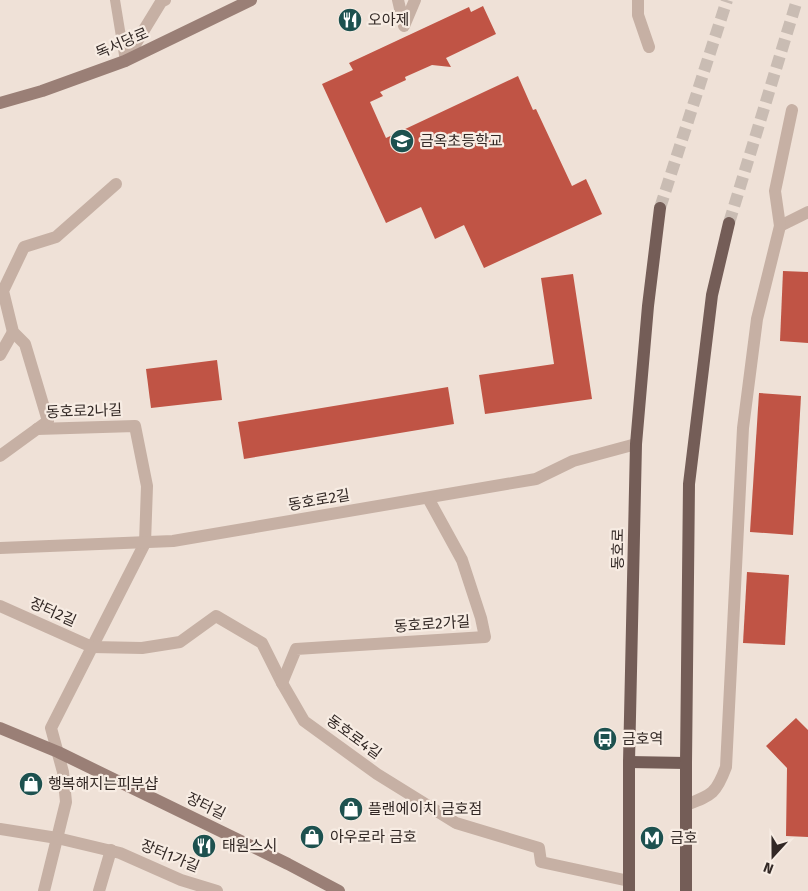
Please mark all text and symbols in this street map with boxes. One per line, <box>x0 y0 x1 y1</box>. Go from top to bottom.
restaurant icon: 오아제 <box>337 7 363 33</box>
place label: 오아제 <box>368 11 409 29</box>
street label: 독서당로 <box>93 24 151 62</box>
school or university icon: 금옥초등학교 <box>389 128 415 154</box>
place label: 금옥초등학교 <box>420 132 503 150</box>
street label: 동호로2나길 <box>45 401 123 421</box>
street label: 동호로2길 <box>287 486 351 514</box>
street label: 동호로 <box>609 528 627 570</box>
street label: 장터2길 <box>27 594 79 630</box>
street label: 동호로2가길 <box>393 612 471 636</box>
street label: 동호로4길 <box>323 711 385 763</box>
bus stop icon: 금호역 <box>592 726 618 752</box>
place label: 금호역 <box>622 730 663 748</box>
shop icon: 행복해지는피부샵 <box>18 771 44 797</box>
place label: 행복해지는피부샵 <box>48 775 159 793</box>
street label: 장터길 <box>183 789 229 823</box>
shop icon: 플랜에이치 금호점 <box>338 796 364 822</box>
place label: 플랜에이치 금호점 <box>368 800 482 818</box>
shop icon: 아우로라 금호 <box>299 824 325 850</box>
metro station icon: 금호 <box>639 825 665 851</box>
place label: 아우로라 금호 <box>330 828 417 846</box>
place label: 금호 <box>670 829 698 847</box>
north arrow <box>748 831 798 881</box>
restaurant icon: 태원스시 <box>191 833 217 859</box>
street label: 장터1가길 <box>138 836 202 876</box>
place label: 태원스시 <box>222 837 277 855</box>
text: N <box>761 858 776 877</box>

